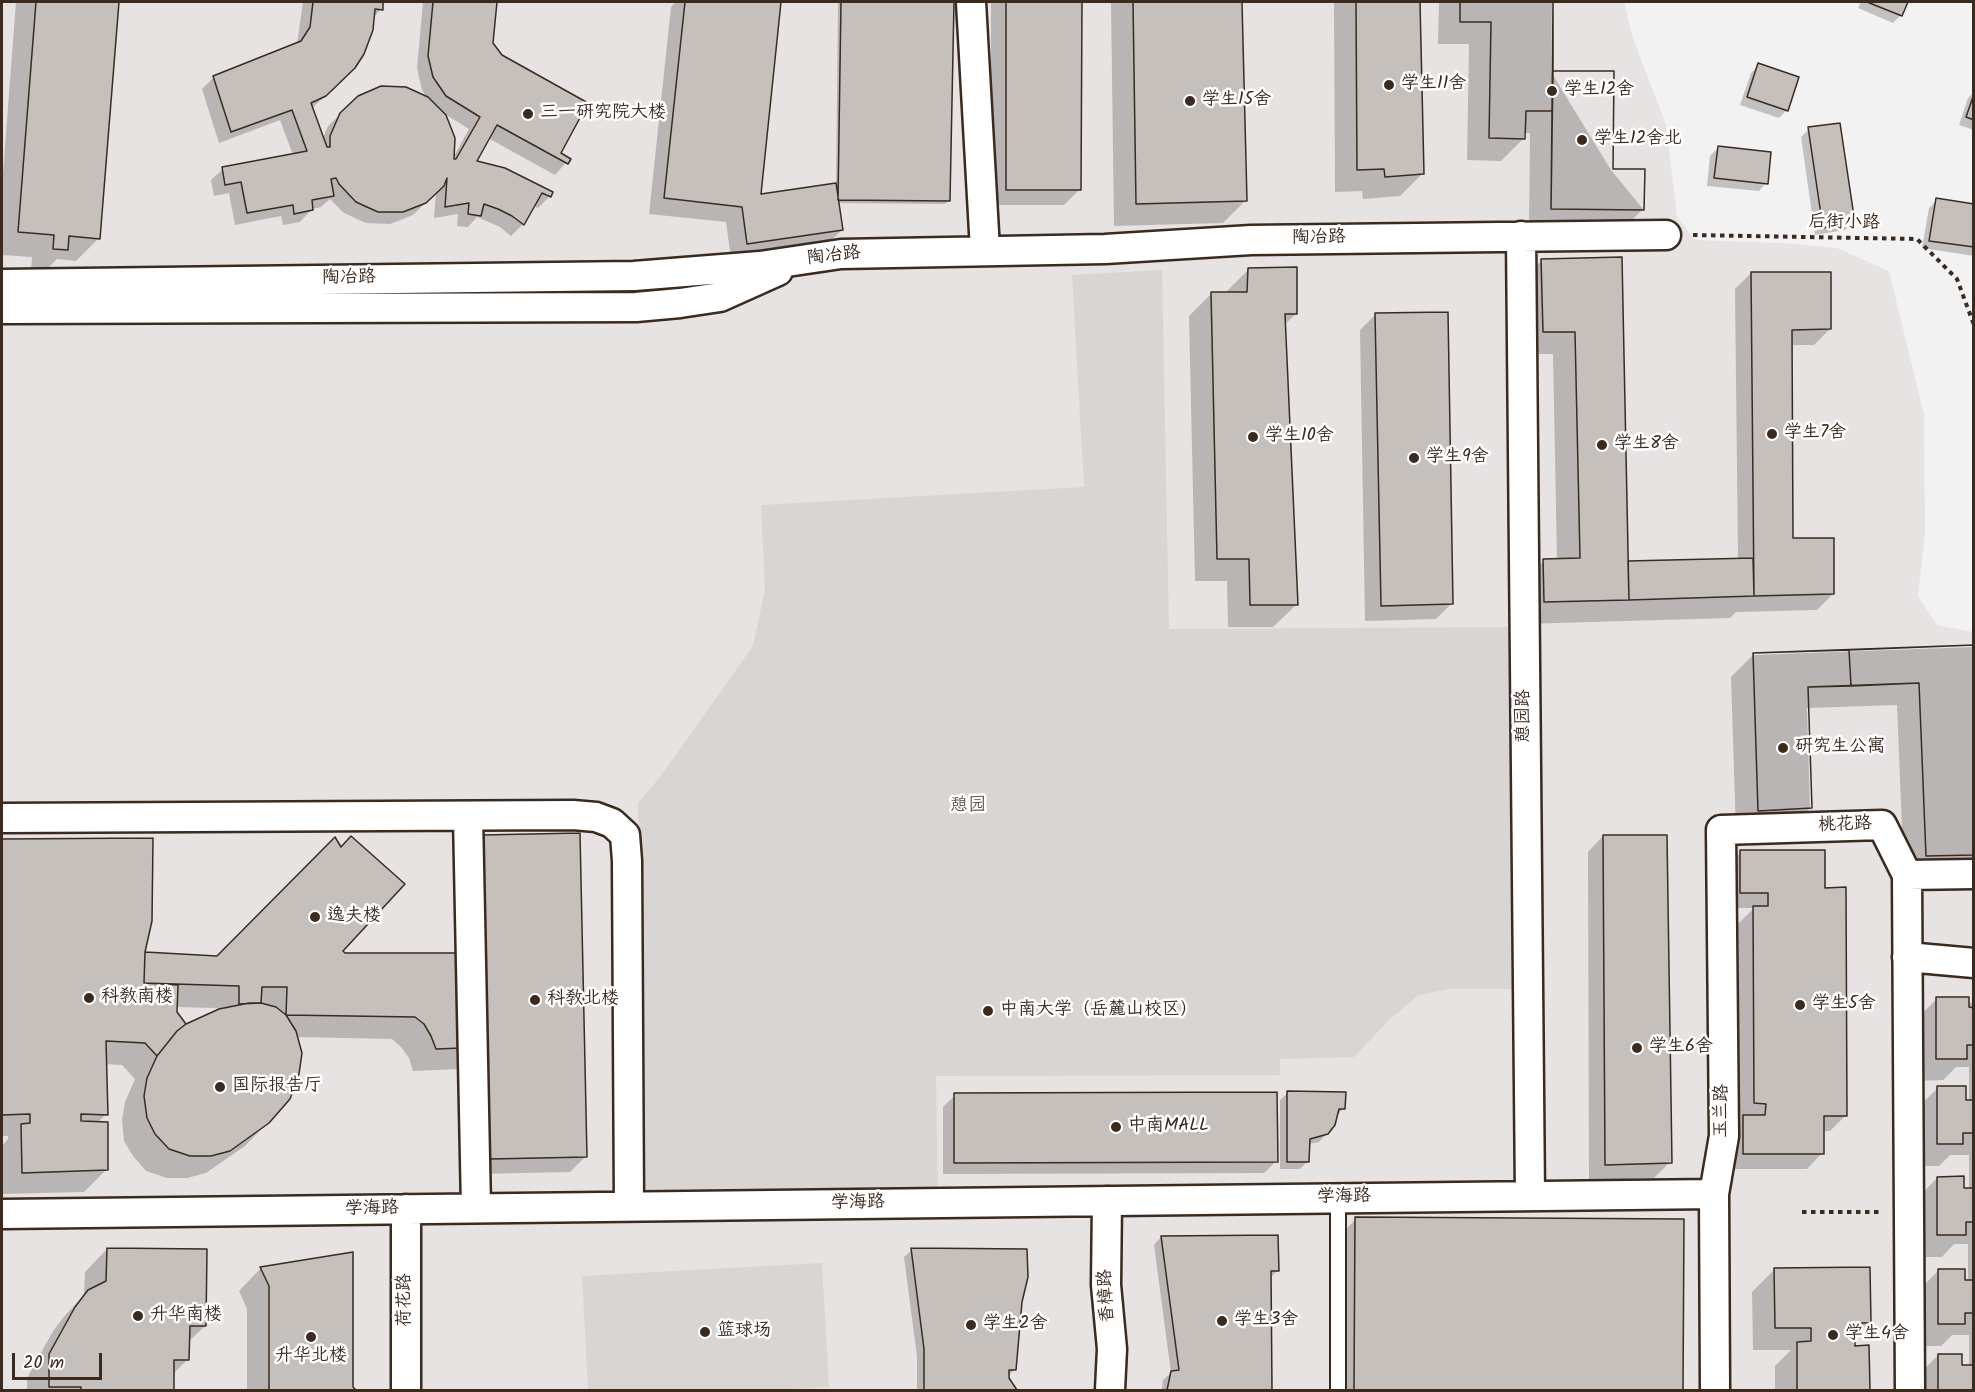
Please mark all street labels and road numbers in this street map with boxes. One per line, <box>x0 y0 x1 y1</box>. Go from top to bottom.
street label: 后街小路 <box>1808 213 1880 235</box>
street label: 陶冶路 <box>1292 228 1346 250</box>
street label: 陶冶路 <box>806 243 862 271</box>
street label: 陶冶路 <box>322 268 376 290</box>
street label: 憩园路 <box>1514 689 1536 743</box>
street label: 桃花路 <box>1818 814 1872 838</box>
street label: 玉兰路 <box>1712 1084 1734 1138</box>
street label: 学海路 <box>1317 1187 1371 1209</box>
street label: 学海路 <box>831 1193 885 1215</box>
street label: 学海路 <box>345 1199 399 1221</box>
street label: 香樟路 <box>1096 1268 1120 1324</box>
street label: 荷花路 <box>395 1273 417 1327</box>

